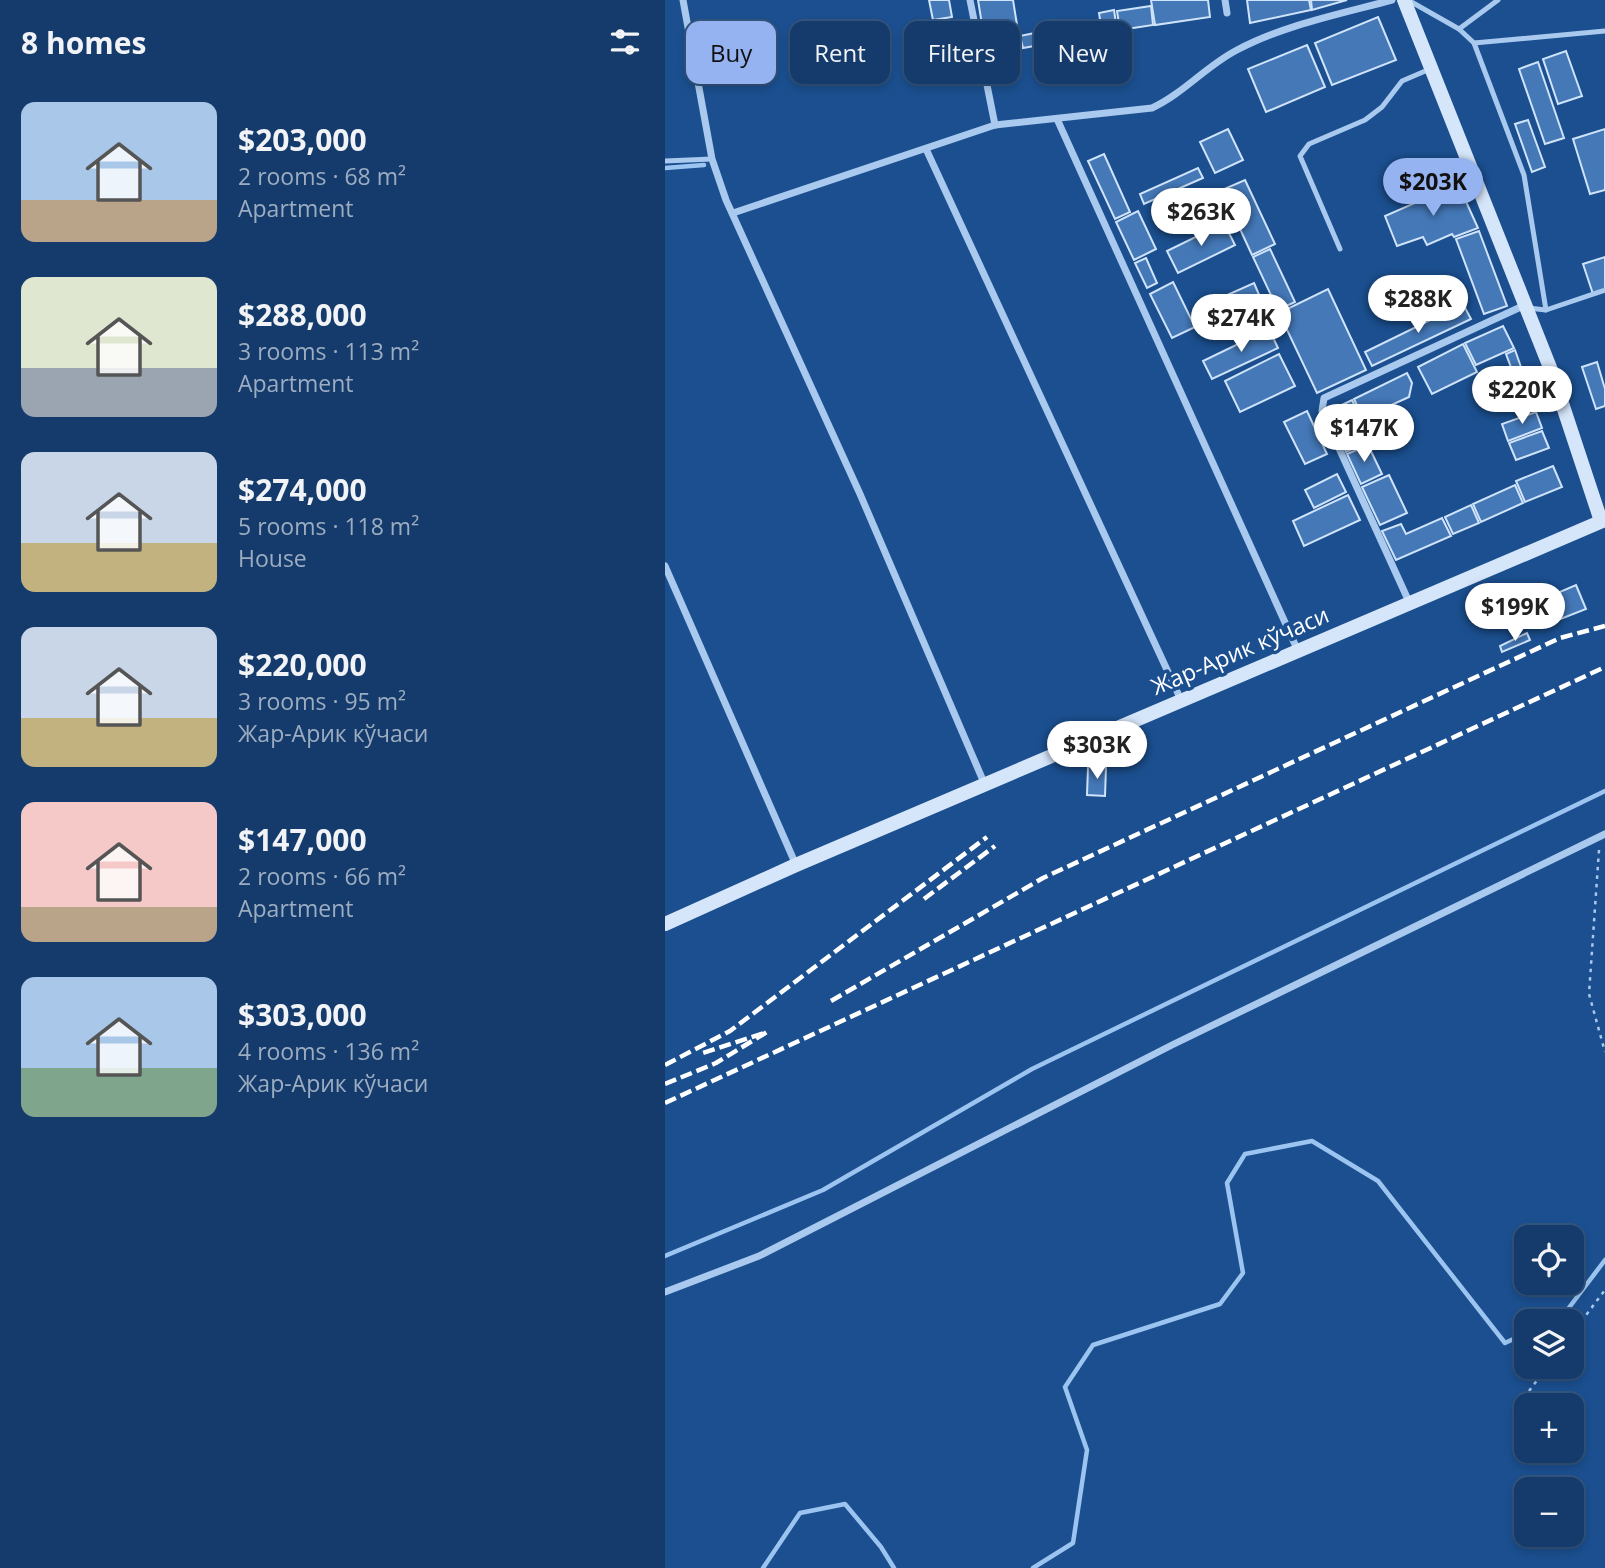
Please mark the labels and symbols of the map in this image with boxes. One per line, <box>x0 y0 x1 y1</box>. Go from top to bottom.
pin: $203K <box>1384 158 1482 218</box>
pin: $263K <box>1152 188 1250 248</box>
pin: $288K <box>1369 276 1467 335</box>
pin: $274K <box>1192 294 1290 354</box>
pin: $220K <box>1473 366 1571 426</box>
pin: $147K <box>1315 405 1413 464</box>
pin: $199K <box>1466 584 1564 643</box>
street label: Жар-Арик кўчаси <box>1146 598 1334 702</box>
pin: $303K <box>1048 722 1146 781</box>

